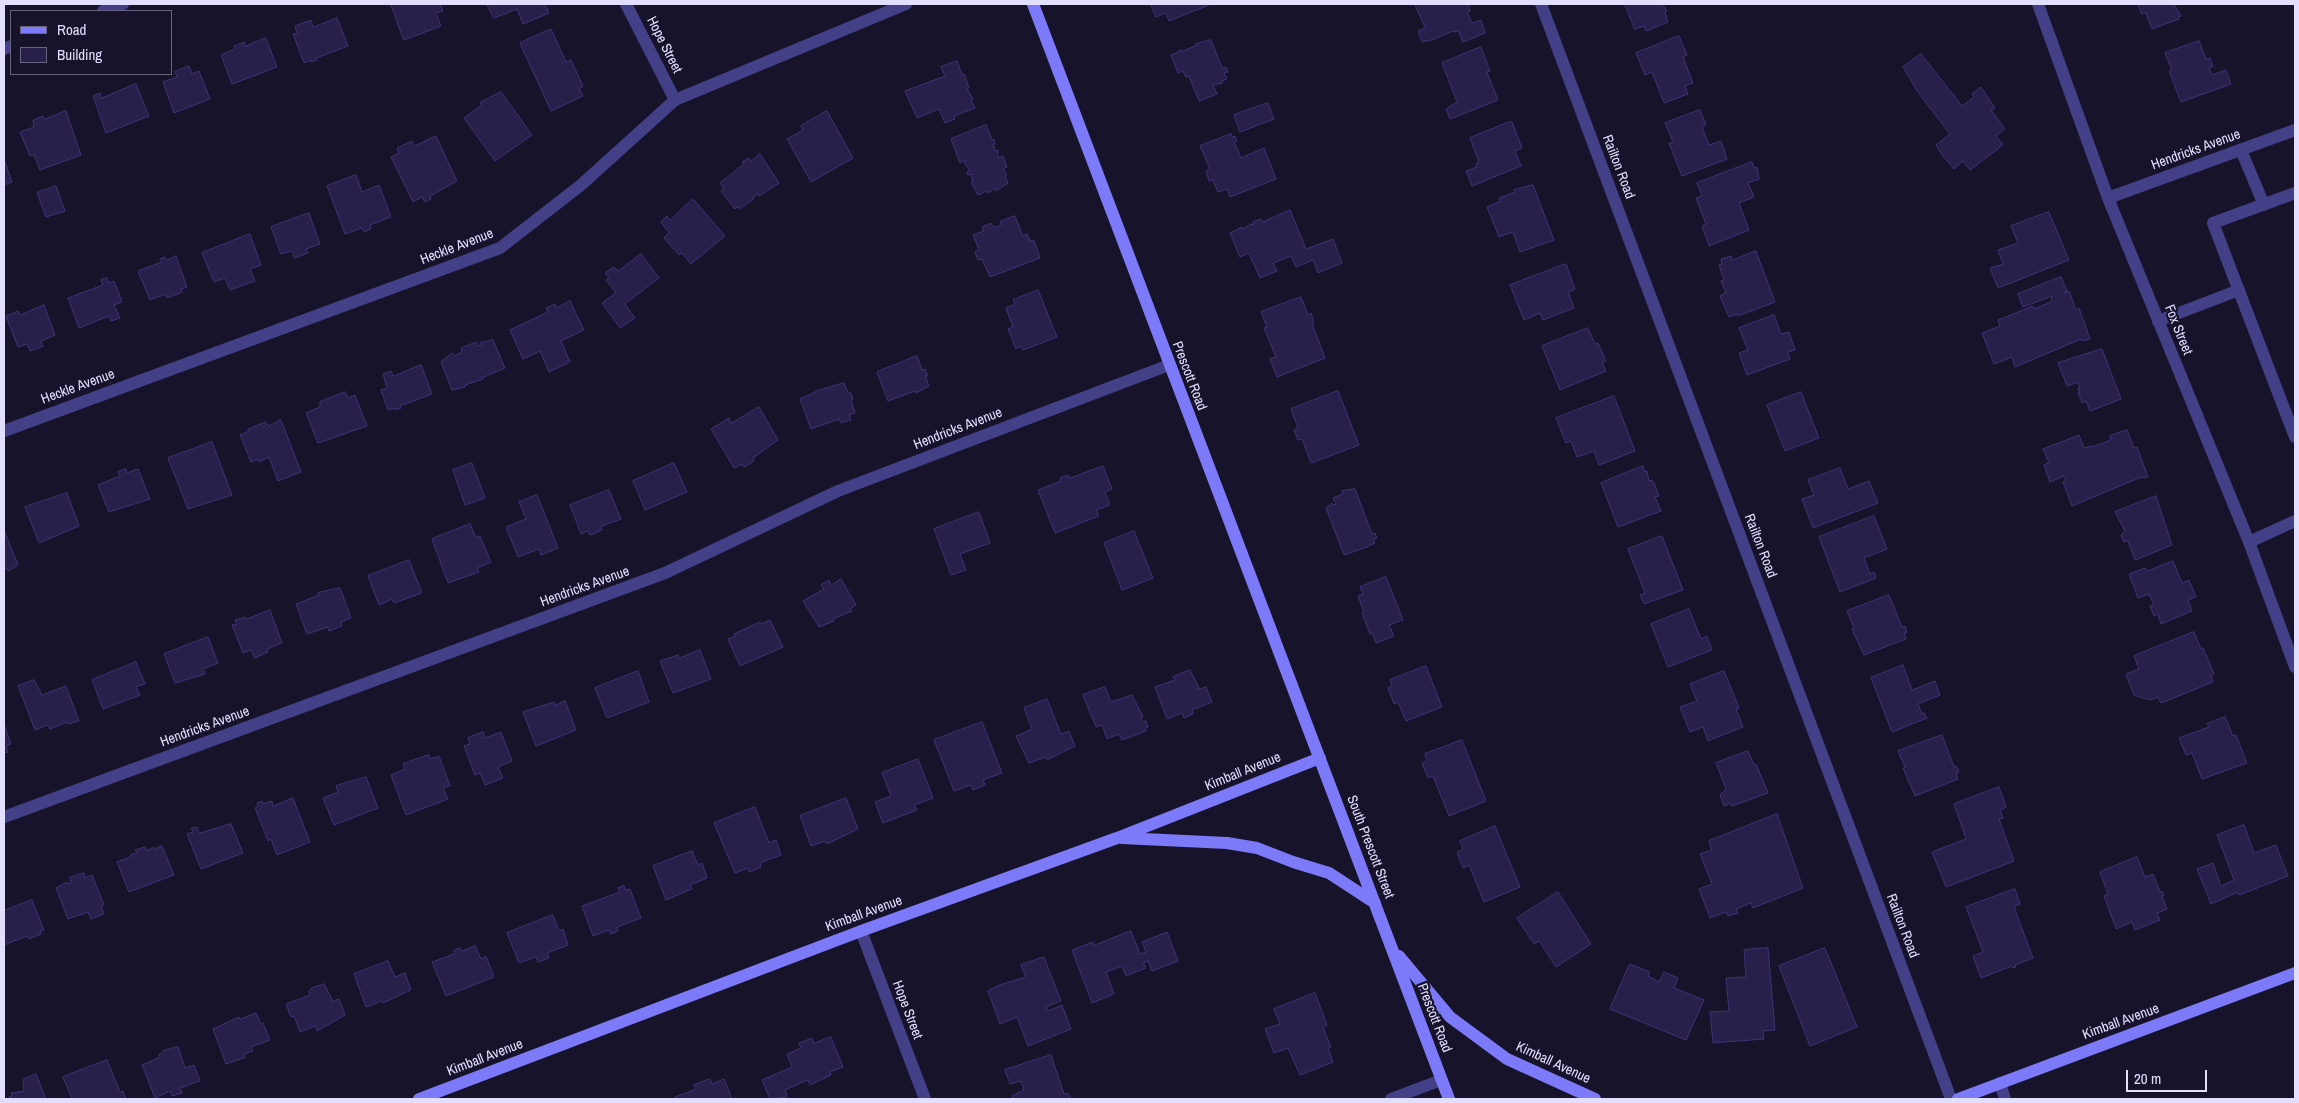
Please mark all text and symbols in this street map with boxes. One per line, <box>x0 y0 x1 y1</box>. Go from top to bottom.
legend <box>10 10 172 75</box>
street label: Hope Street <box>643 14 685 76</box>
text: Road <box>57 19 86 40</box>
text: Building <box>57 44 102 65</box>
street label: Hendricks Avenue <box>2149 126 2243 174</box>
street label: Railton Road <box>1598 133 1638 201</box>
street label: Heckle Avenue <box>418 225 496 269</box>
street label: Fox Street <box>2160 303 2196 357</box>
street label: Prescott Road <box>1168 339 1210 413</box>
street label: Heckle Avenue <box>39 366 117 408</box>
street label: Hendricks Avenue <box>911 404 1005 454</box>
street label: Railton Road <box>1740 512 1780 580</box>
street label: Hendricks Avenue <box>538 563 632 611</box>
street label: Hendricks Avenue <box>158 703 252 751</box>
street label: Kimball Avenue <box>1203 749 1283 795</box>
street label: South Prescott Street <box>1343 793 1397 901</box>
street label: Kimball Avenue <box>823 892 905 936</box>
street label: Railton Road <box>1882 892 1922 960</box>
street label: Hope Street <box>888 978 926 1042</box>
street label: Prescott Road <box>1413 981 1455 1055</box>
street label: Kimball Avenue <box>2080 1000 2162 1044</box>
street label: Kimball Avenue <box>445 1036 525 1080</box>
street label: Kimball Avenue <box>1513 1038 1593 1088</box>
scale bar <box>2129 1060 2210 1092</box>
text: 20 m <box>2134 1068 2161 1089</box>

